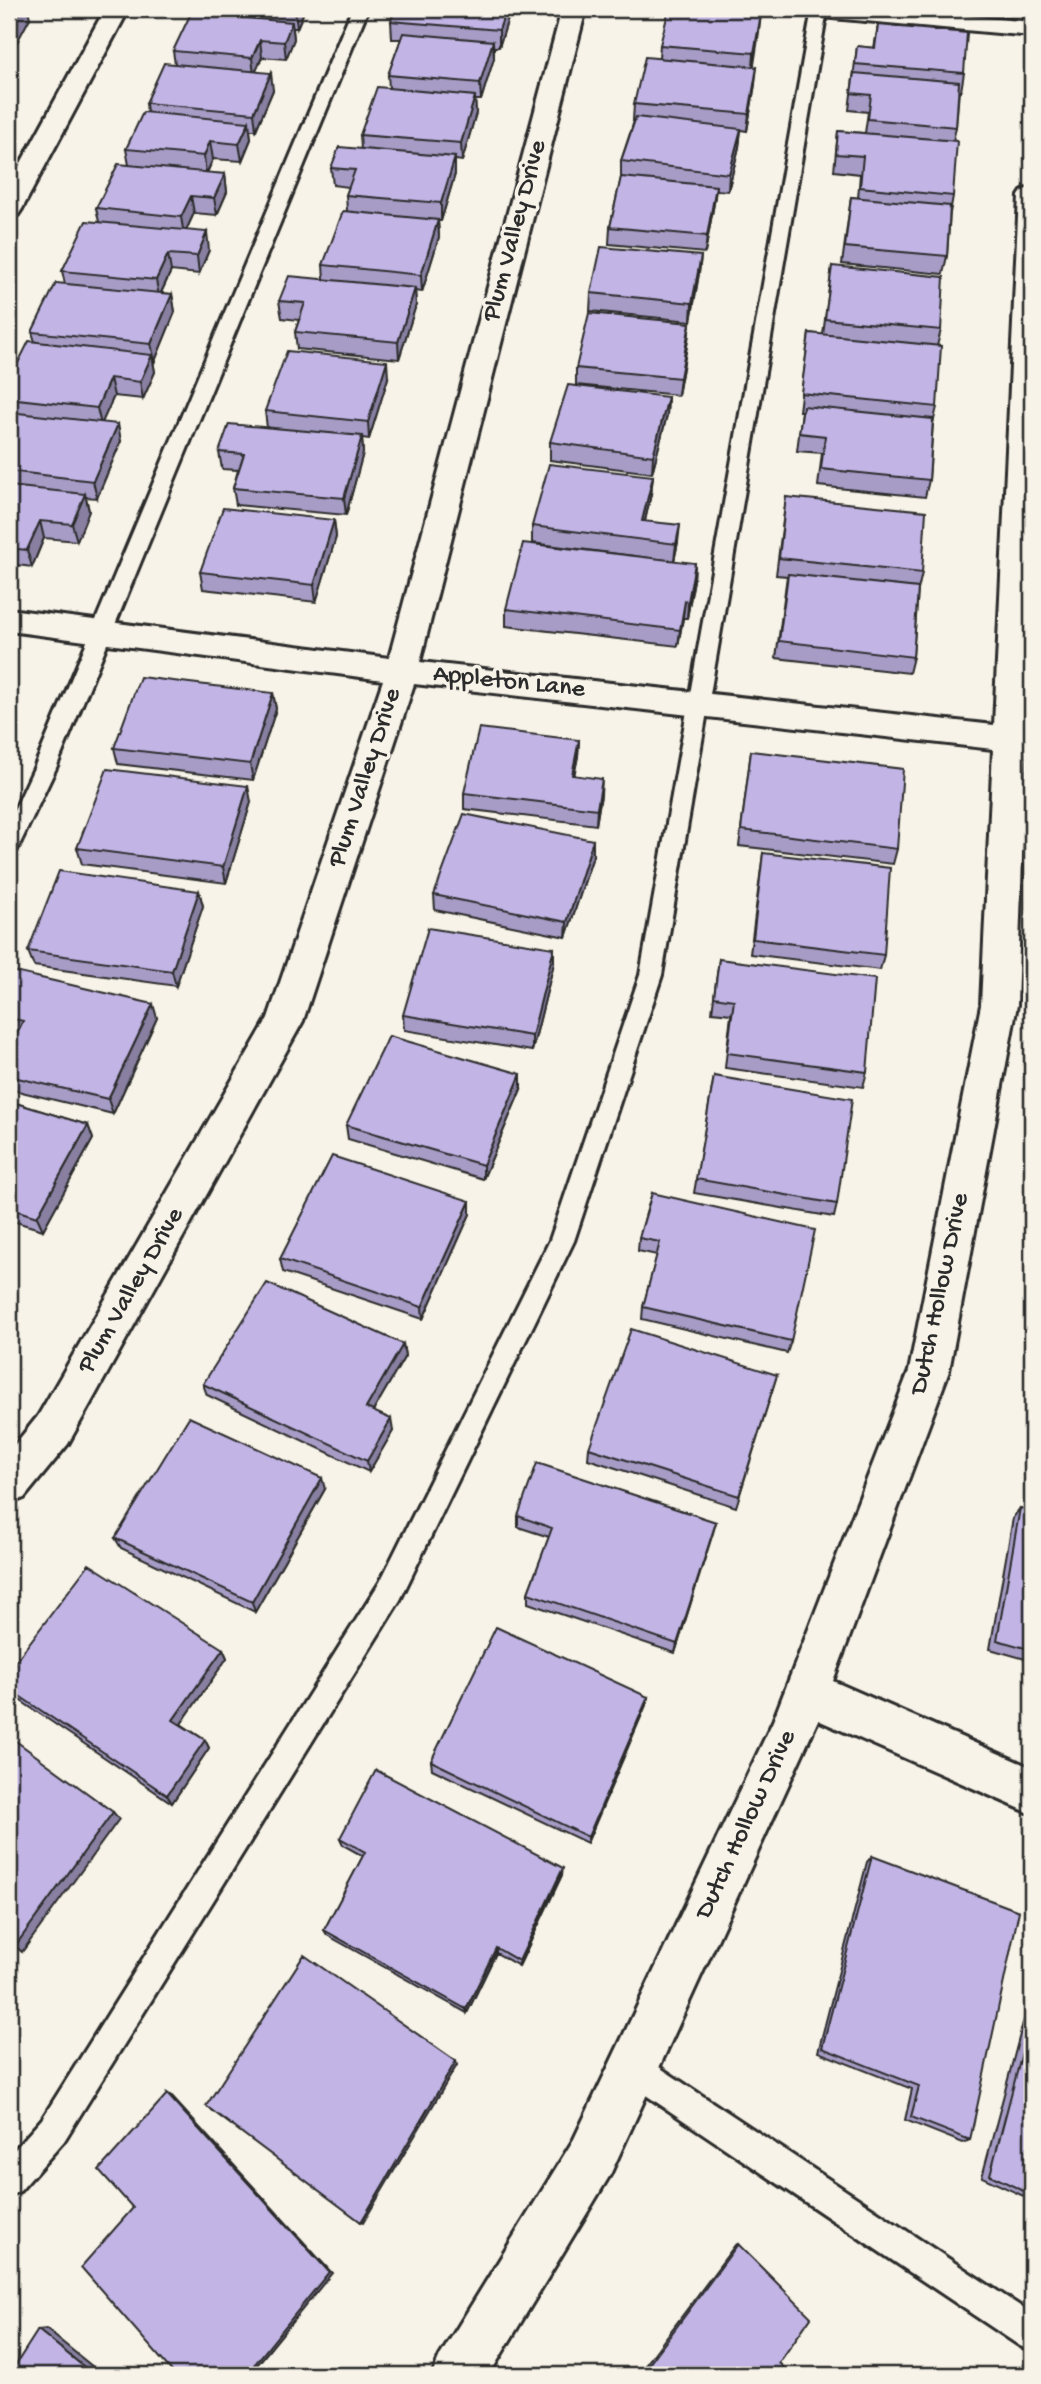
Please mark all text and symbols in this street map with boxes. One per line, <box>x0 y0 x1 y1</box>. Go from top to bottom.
street label: Plum Valley Drive <box>477 136 555 326</box>
street label: Appleton Lane <box>432 660 587 706</box>
street label: Plum Valley Drive <box>322 684 410 872</box>
street label: Dutch Hollow Drive <box>904 1190 978 1399</box>
street label: Plum Valley Drive <box>72 1202 192 1380</box>
street label: Dutch Hollow Drive <box>689 1725 805 1926</box>

